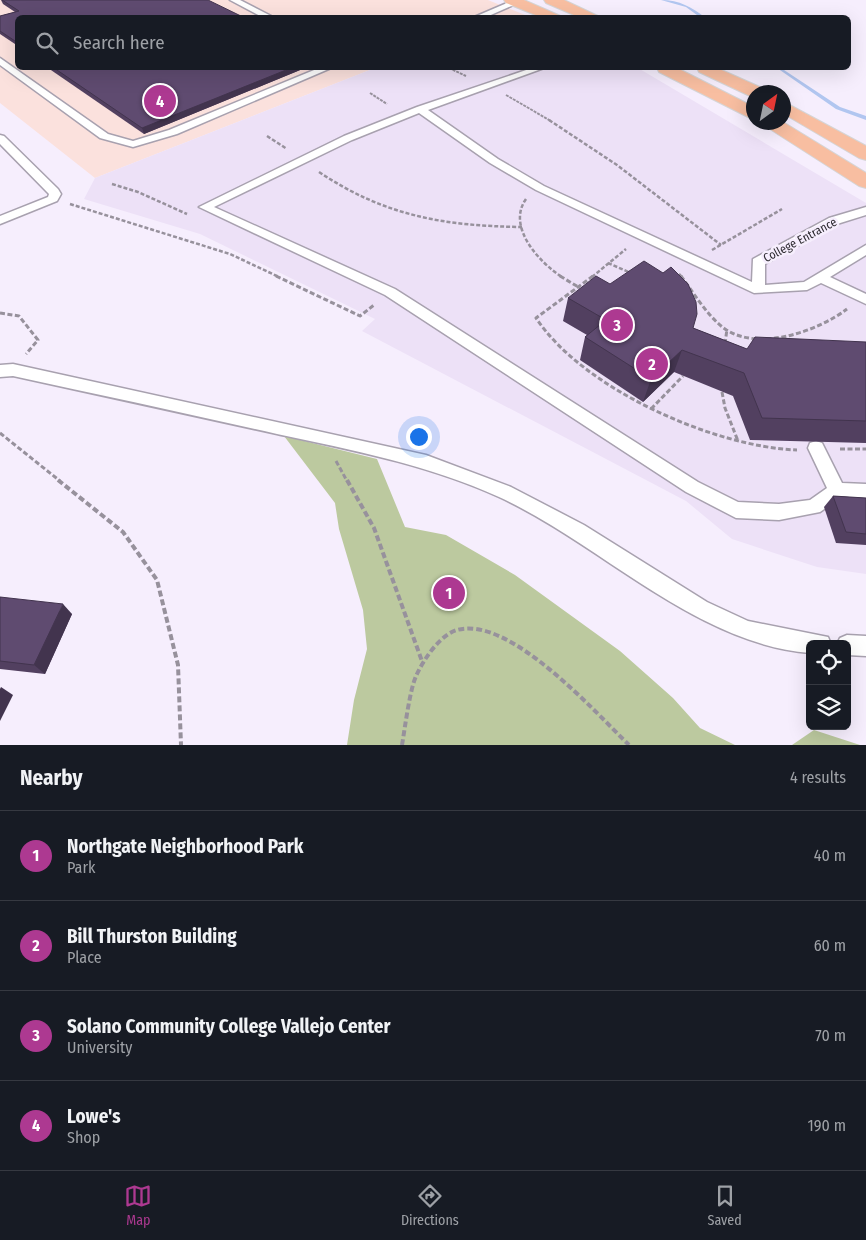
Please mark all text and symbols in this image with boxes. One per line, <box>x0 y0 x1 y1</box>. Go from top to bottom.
search box <box>15 15 851 70</box>
icon: search <box>33 29 61 57</box>
text: Search here <box>73 31 165 54</box>
pin: 4 <box>144 82 176 120</box>
north arrow <box>746 85 791 130</box>
street label: College Entrance <box>761 215 839 265</box>
pin: 3 <box>601 306 633 344</box>
pin: 2 <box>636 345 668 383</box>
your location <box>406 424 432 450</box>
pin: 1 <box>433 574 465 612</box>
map controls <box>806 640 851 730</box>
button: locate <box>806 640 851 685</box>
button: layers <box>806 685 851 730</box>
text: Nearby <box>20 765 82 791</box>
text: 4 results <box>790 768 846 787</box>
text: Northgate Neighborhood Park <box>67 835 303 858</box>
text: 1 <box>33 846 39 865</box>
text: 40 m <box>814 846 846 865</box>
text: Park <box>67 858 95 877</box>
text: Bill Thurston Building <box>67 925 237 948</box>
text: 2 <box>32 936 40 955</box>
text: 60 m <box>814 936 846 955</box>
text: Place <box>67 948 102 967</box>
text: Solano Community College Vallejo Center <box>67 1015 390 1038</box>
text: 3 <box>32 1026 40 1045</box>
text: 70 m <box>815 1026 846 1045</box>
text: University <box>67 1038 132 1057</box>
text: Lowe's <box>67 1105 121 1128</box>
text: 4 <box>32 1116 40 1135</box>
text: 190 m <box>808 1116 846 1135</box>
text: Shop <box>67 1128 100 1147</box>
tab: Map <box>124 1182 152 1229</box>
tab: Directions <box>401 1182 459 1229</box>
tab: Saved <box>707 1182 742 1229</box>

